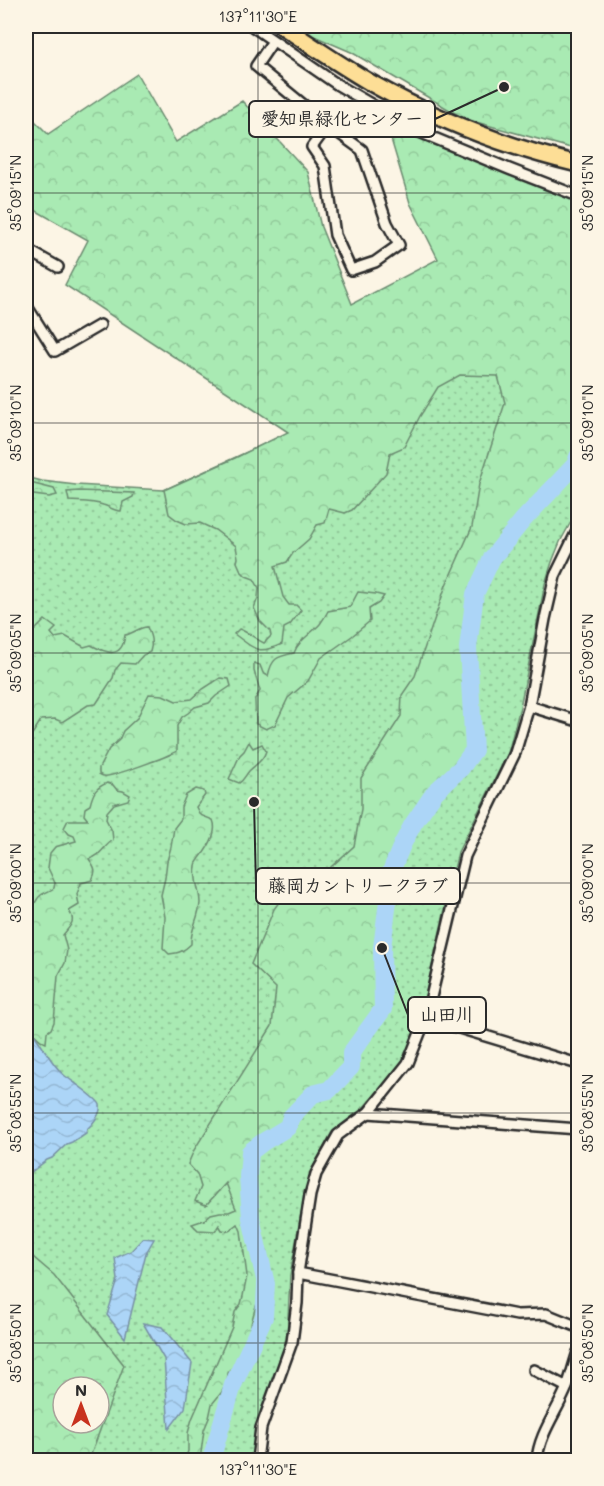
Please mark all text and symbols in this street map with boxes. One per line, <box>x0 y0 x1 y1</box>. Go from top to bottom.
text: 137°11'30"E <box>219 6 298 26</box>
callout: 愛知県緑化センター <box>249 101 435 137</box>
text: 愛知県緑化センター <box>261 106 423 130</box>
text: 35°09'15"N <box>5 155 25 231</box>
text: 35°09'15"N <box>577 155 597 231</box>
text: 35°09'10"N <box>5 384 25 462</box>
text: 35°09'10"N <box>577 384 597 462</box>
text: 35°09'05"N <box>5 613 25 693</box>
text: 35°09'05"N <box>577 613 597 693</box>
text: 35°09'00"N <box>5 843 25 923</box>
text: 35°09'00"N <box>577 843 597 923</box>
callout: 藤岡カントリークラブ <box>256 868 460 904</box>
text: 藤岡カントリークラブ <box>268 873 448 897</box>
callout: 山田川 <box>408 997 486 1033</box>
text: 山田川 <box>420 1002 474 1026</box>
text: 35°08'55"N <box>5 1074 25 1152</box>
text: 35°08'55"N <box>577 1074 597 1152</box>
text: 35°08'50"N <box>5 1303 25 1383</box>
text: 35°08'50"N <box>577 1303 597 1383</box>
north arrow <box>51 1375 111 1435</box>
text: N <box>75 1379 87 1400</box>
text: 137°11'30"E <box>219 1459 298 1479</box>

